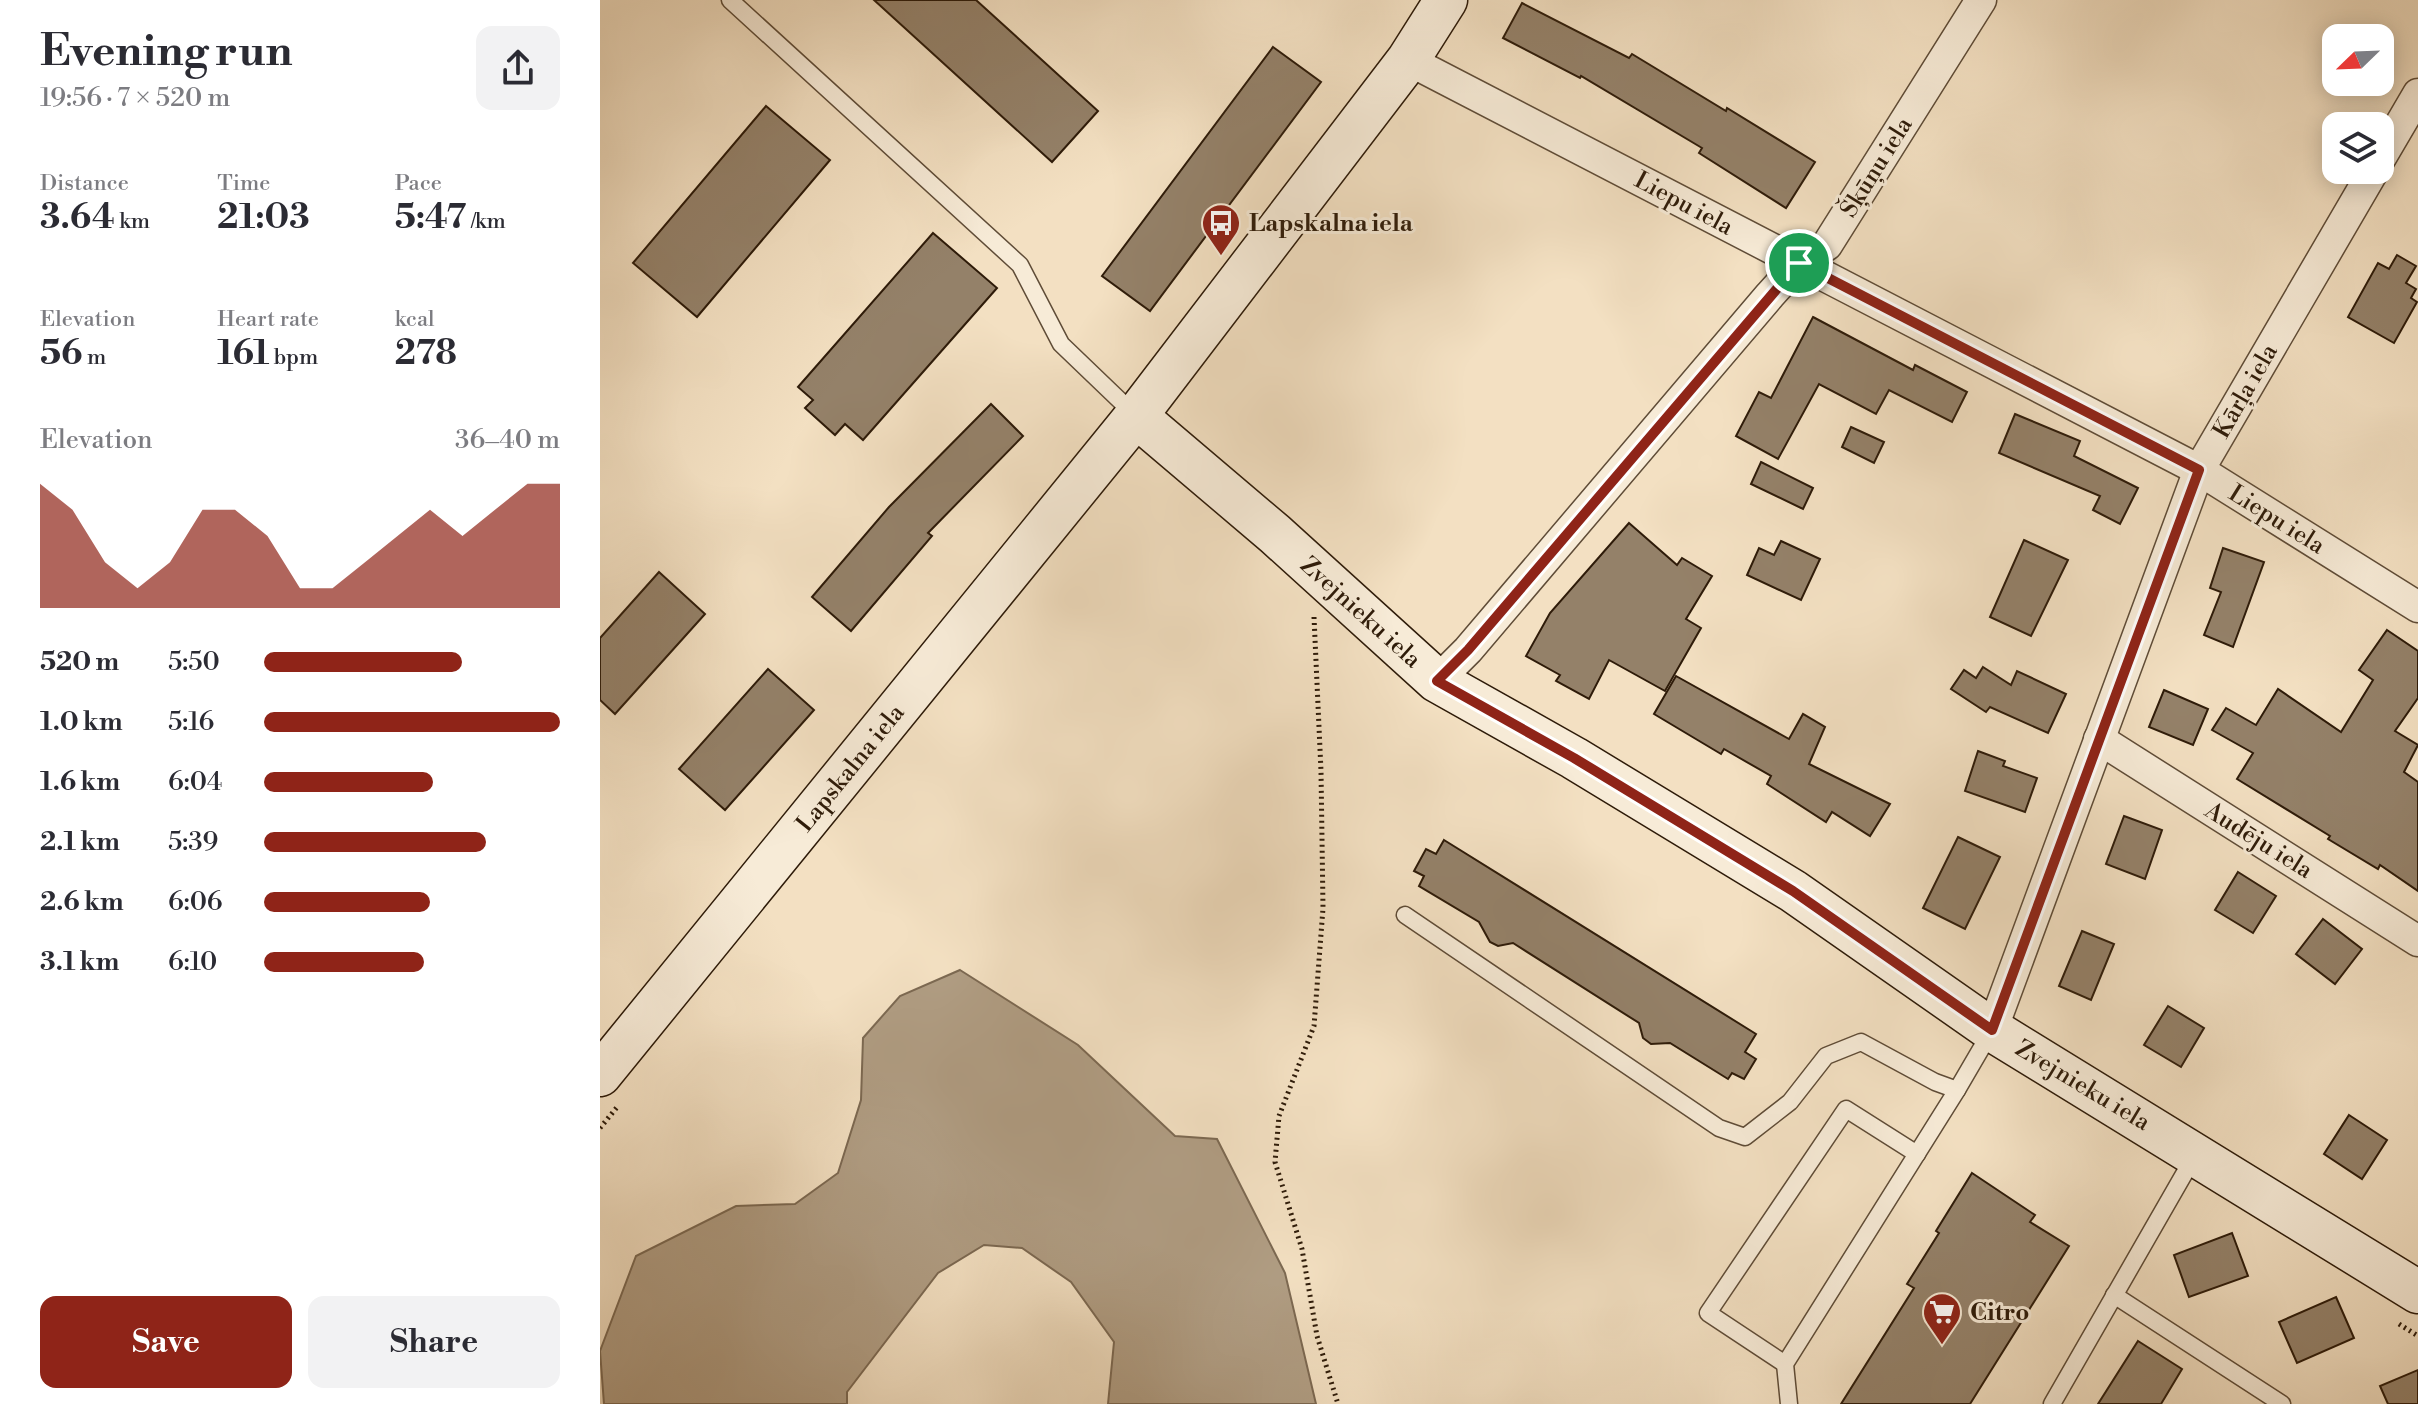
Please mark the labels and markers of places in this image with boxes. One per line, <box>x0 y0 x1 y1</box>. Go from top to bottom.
bus stop icon: Lapskalna iela <box>1200 202 1242 257</box>
place label: Lapskalna iela <box>1249 209 1414 239</box>
pin <box>1765 229 1833 297</box>
supermarket icon: Citro <box>1921 1291 1963 1346</box>
place label: Citro <box>1970 1298 2029 1328</box>

